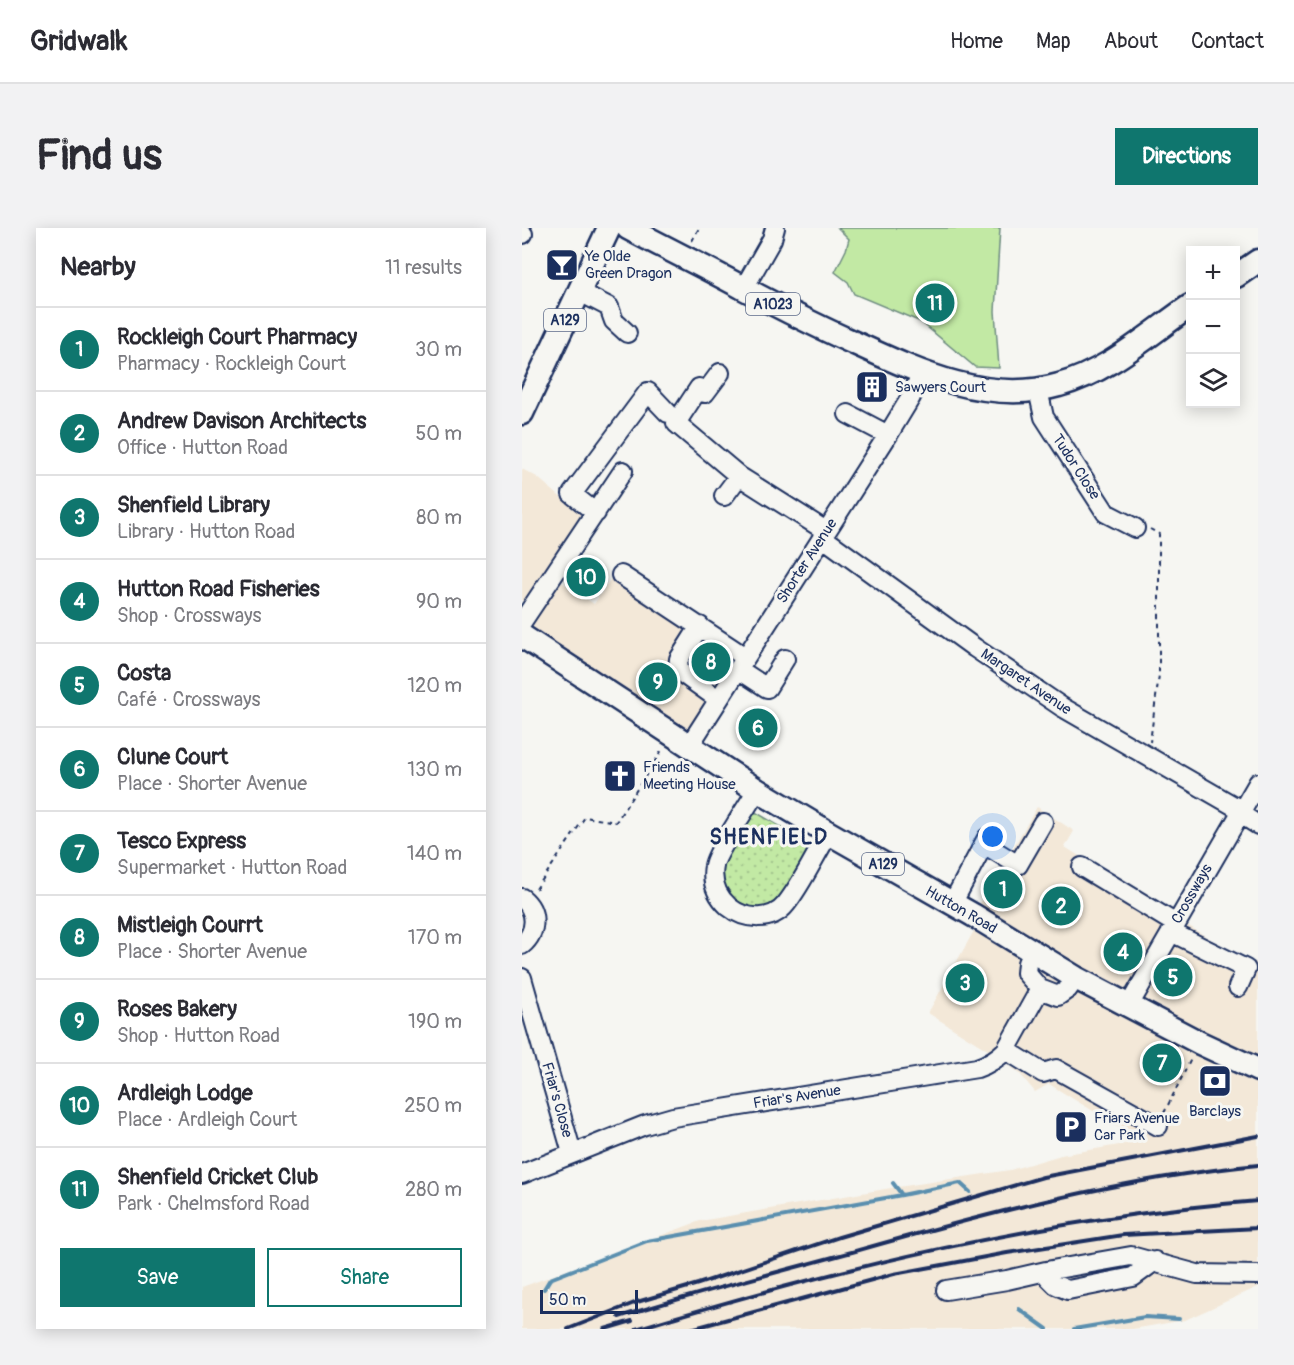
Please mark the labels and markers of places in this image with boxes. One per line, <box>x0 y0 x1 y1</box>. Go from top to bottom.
bar icon: Ye Olde Green Dragon <box>544 247 580 283</box>
place label: Ye Olde Green Dragon <box>584 247 672 283</box>
pin: 11 <box>916 280 954 326</box>
building icon: Sawyers Court <box>854 369 890 405</box>
place label: Sawyers Court <box>895 378 987 397</box>
pin: 10 <box>566 554 606 600</box>
pin: 8 <box>692 640 730 684</box>
pin: 9 <box>638 660 678 704</box>
pin: 6 <box>738 706 778 750</box>
church icon: Friends Meeting House <box>602 758 638 794</box>
place label: Friends Meeting House <box>643 758 736 794</box>
pin: 1 <box>984 866 1022 912</box>
pin: 2 <box>1042 884 1080 928</box>
pin: 4 <box>1104 930 1142 974</box>
pin: 5 <box>1154 954 1192 999</box>
pin: 3 <box>946 960 984 1005</box>
pin: 7 <box>1142 1040 1182 1086</box>
bank icon: Barclays <box>1197 1063 1233 1099</box>
place label: Barclays <box>1189 1102 1241 1121</box>
parking icon: Friars Avenue Car Park <box>1053 1109 1089 1145</box>
place label: Friars Avenue Car Park <box>1094 1109 1180 1145</box>

